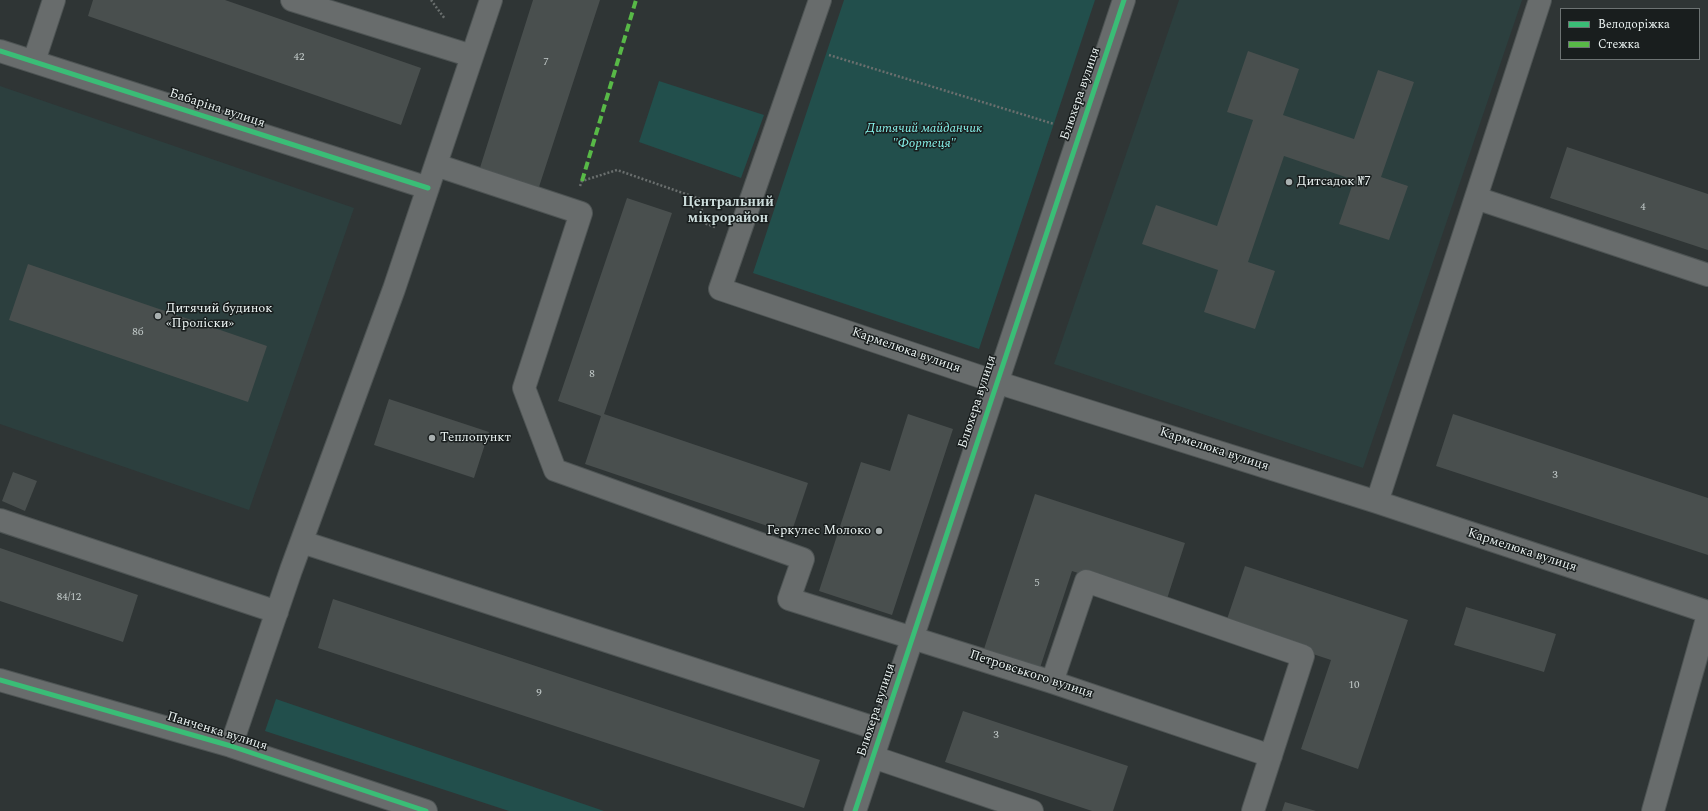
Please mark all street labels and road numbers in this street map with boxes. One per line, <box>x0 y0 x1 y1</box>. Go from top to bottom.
street label: Блюхера вулиця <box>1058 46 1104 142</box>
street label: Бабаріна вулиця <box>167 86 267 132</box>
street label: Кармелюка вулиця <box>850 325 962 377</box>
street label: Блюхера вулиця <box>956 353 1000 451</box>
street label: Кармелюка вулиця <box>1157 425 1271 475</box>
street label: Кармелюка вулиця <box>1465 526 1579 576</box>
street label: Петровського вулиця <box>967 648 1095 702</box>
street label: Блюхера вулиця <box>855 661 899 759</box>
street label: Панченка вулиця <box>165 709 269 755</box>

